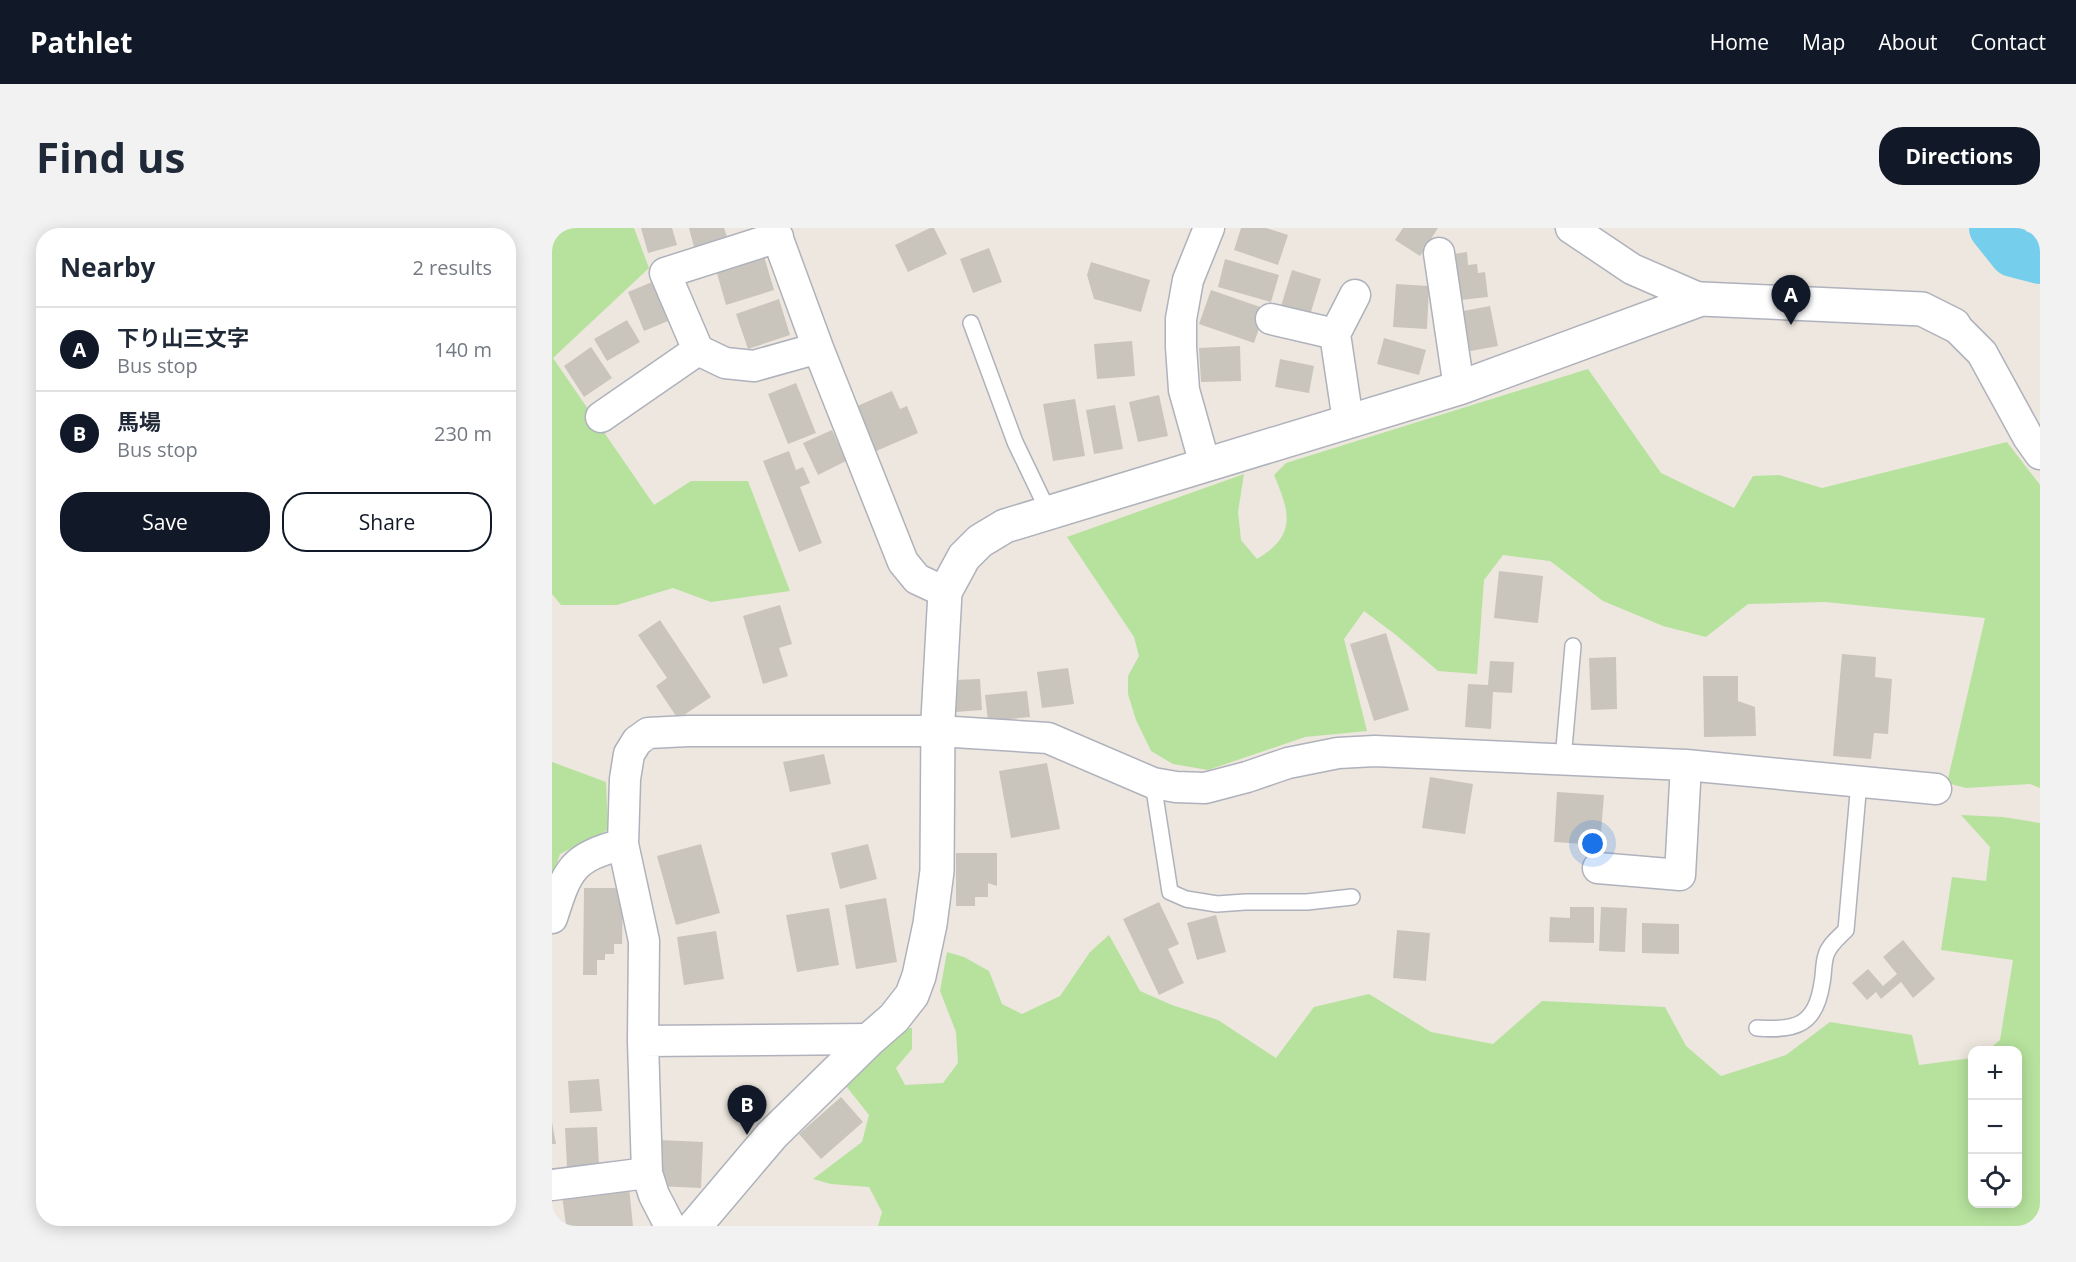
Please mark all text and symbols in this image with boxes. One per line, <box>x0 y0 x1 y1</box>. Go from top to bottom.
text: Pathlet <box>30 23 132 61</box>
text: Home <box>1710 28 1769 56</box>
text: Map <box>1802 28 1845 56</box>
text: About <box>1878 28 1938 56</box>
text: Contact <box>1971 28 2046 56</box>
button: Directions <box>1879 127 2040 185</box>
text: Find us <box>36 128 185 185</box>
text: Nearby <box>60 249 155 285</box>
text: 2 results <box>412 254 492 281</box>
pin: A <box>1772 276 1810 325</box>
text: 下り山三文字 <box>117 322 249 352</box>
text: A <box>73 336 86 363</box>
text: 140 m <box>434 336 492 363</box>
text: Bus stop <box>117 352 198 379</box>
text: 馬場 <box>117 406 161 436</box>
text: B <box>73 420 86 447</box>
text: 230 m <box>434 420 492 447</box>
text: Bus stop <box>117 436 198 463</box>
button: Save <box>60 492 270 552</box>
button: Share <box>282 492 492 552</box>
your location <box>1578 829 1607 858</box>
map controls <box>1968 1046 2022 1208</box>
button: + <box>1968 1046 2022 1100</box>
pin: B <box>728 1086 766 1135</box>
button: − <box>1968 1100 2022 1154</box>
button: locate <box>1968 1154 2022 1208</box>

